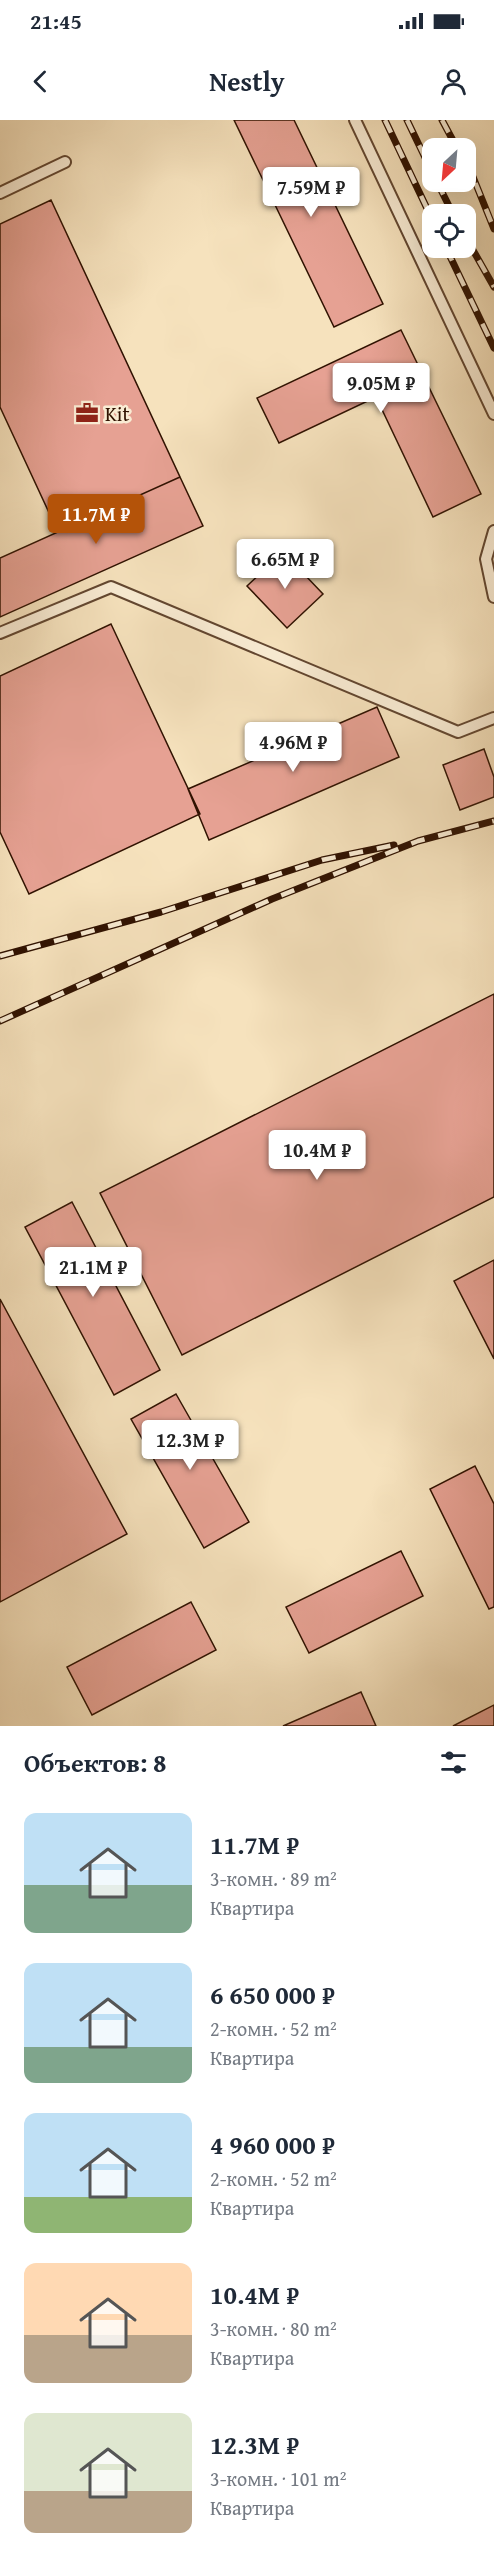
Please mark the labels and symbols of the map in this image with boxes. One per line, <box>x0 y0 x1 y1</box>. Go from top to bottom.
north arrow <box>422 138 476 192</box>
pin: 7.59M ₽ <box>256 167 366 218</box>
pin: 9.05M ₽ <box>326 363 436 414</box>
place label: Kit <box>105 399 130 428</box>
office icon: Kit <box>74 400 100 426</box>
pin: 11.7M ₽ <box>41 494 151 545</box>
pin: 6.65M ₽ <box>230 539 340 590</box>
pin: 4.96M ₽ <box>238 722 348 773</box>
pin: 10.4M ₽ <box>262 1130 372 1181</box>
pin: 21.1M ₽ <box>38 1247 148 1298</box>
pin: 12.3M ₽ <box>135 1420 245 1471</box>

